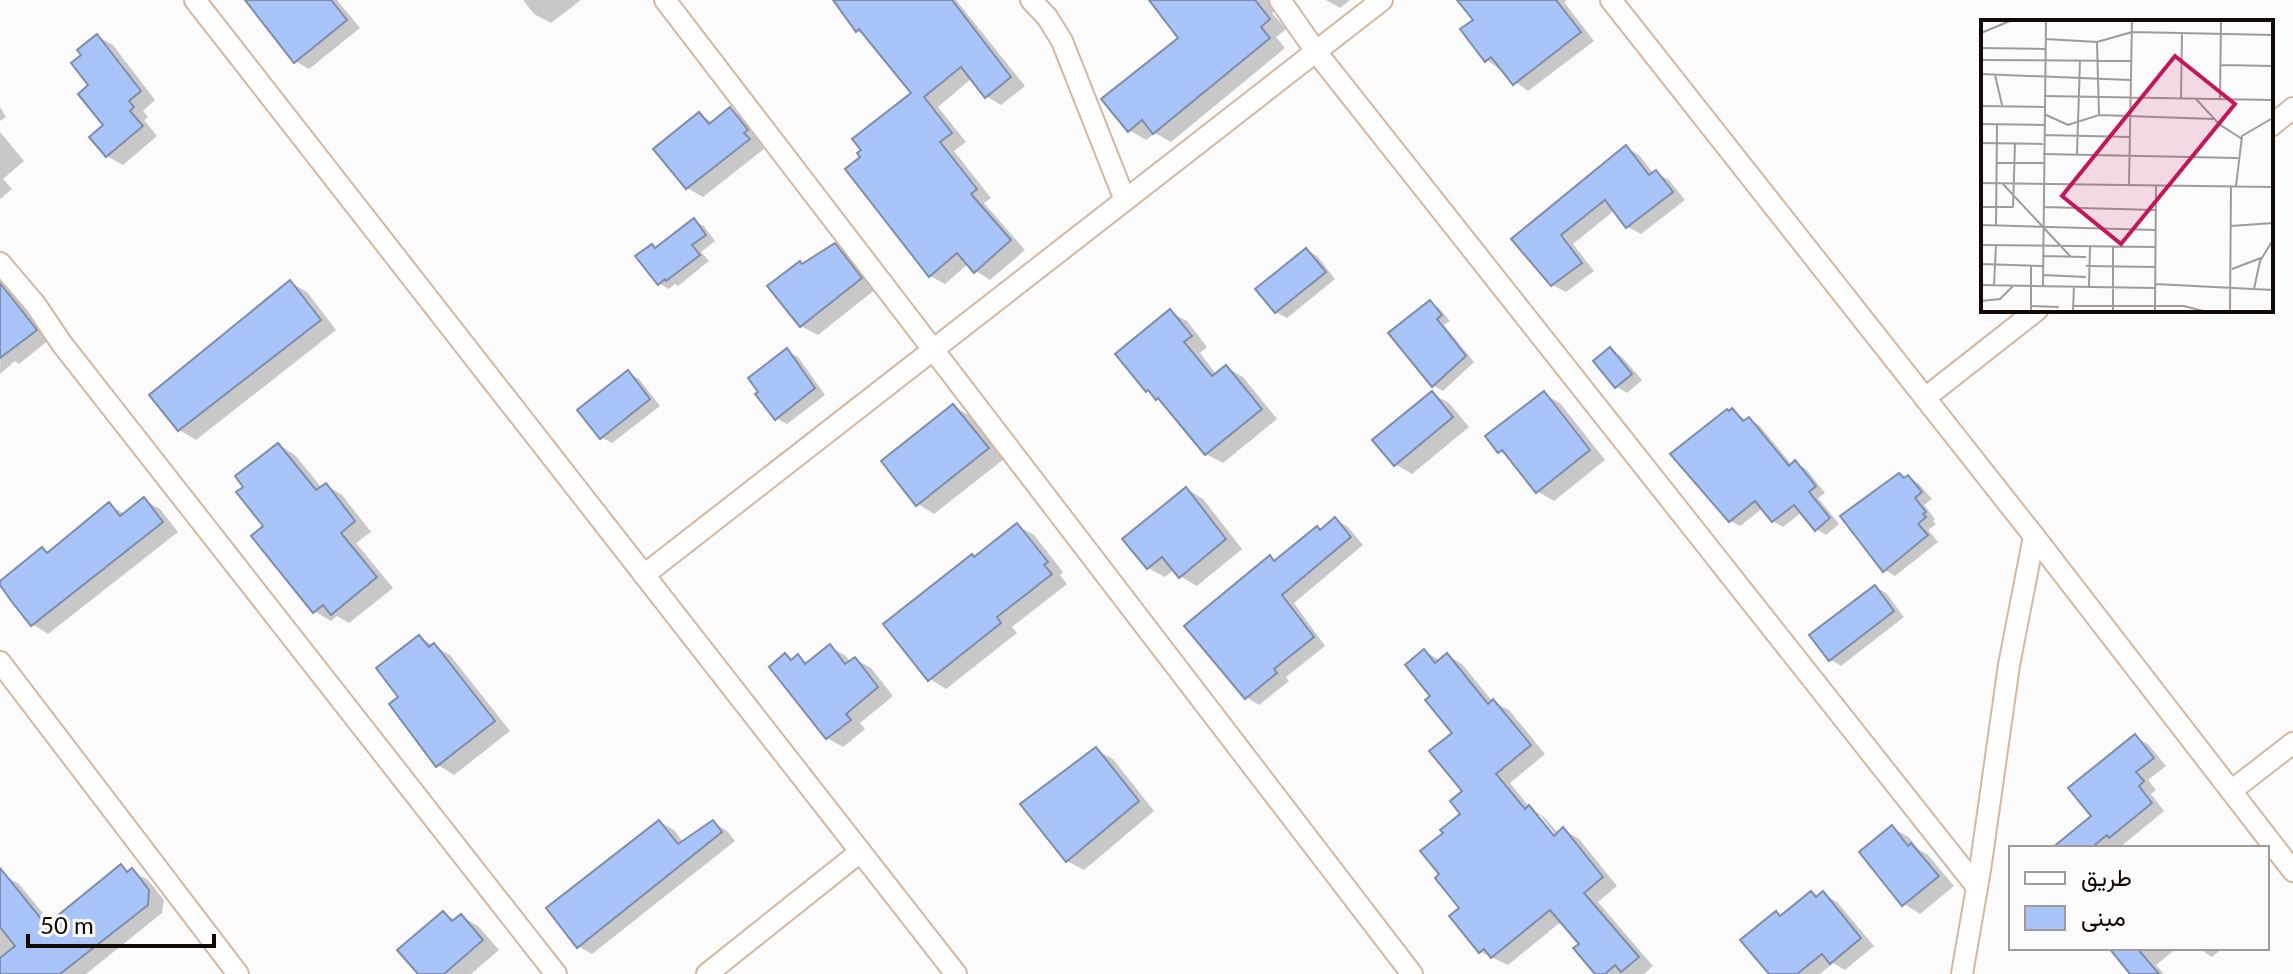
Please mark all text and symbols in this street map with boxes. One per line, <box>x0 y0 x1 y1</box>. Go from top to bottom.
inset map <box>1981 20 2273 312</box>
legend <box>2009 846 2269 950</box>
text: طريق <box>2081 862 2132 893</box>
scale bar <box>28 898 214 948</box>
text: مبنى <box>2081 902 2126 932</box>
text: 50 m <box>40 910 94 939</box>

